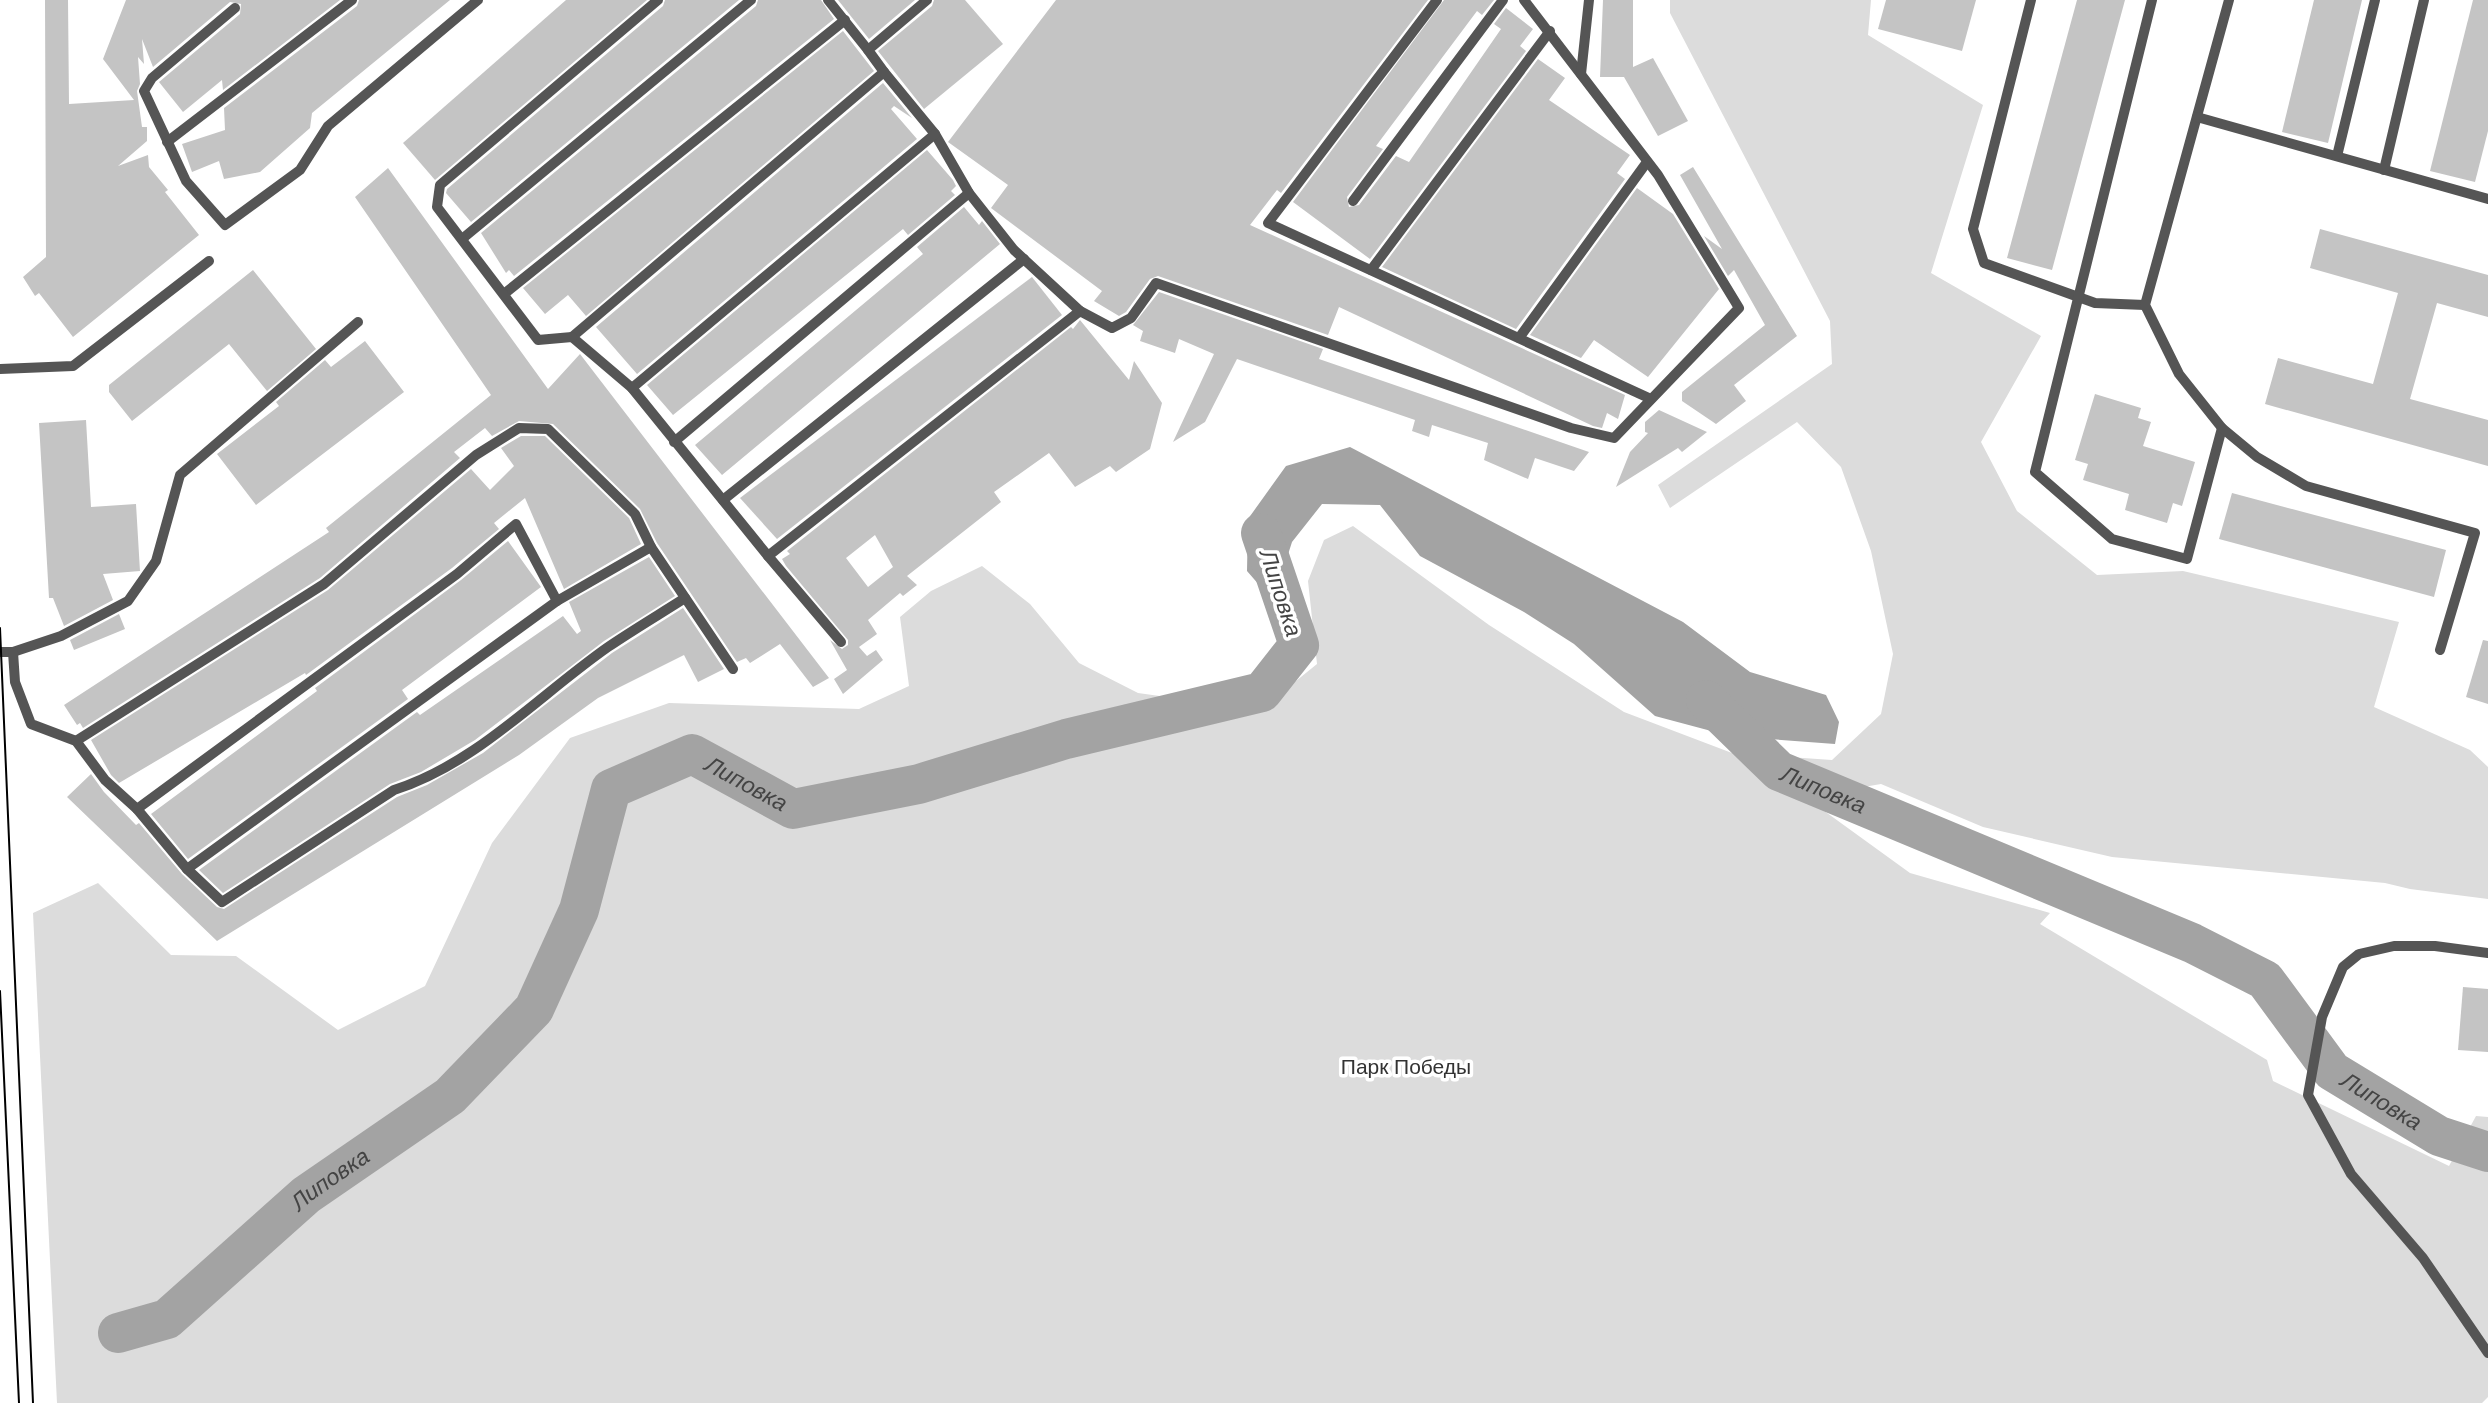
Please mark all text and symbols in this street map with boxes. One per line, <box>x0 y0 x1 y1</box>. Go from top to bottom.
water label: Липовка <box>1252 544 1309 640</box>
water label: Липовка <box>698 748 793 818</box>
water label: Липовка <box>1774 758 1871 821</box>
park label: Парк Победы <box>1341 1053 1471 1081</box>
water label: Липовка <box>2334 1064 2428 1137</box>
water label: Липовка <box>283 1141 375 1218</box>

